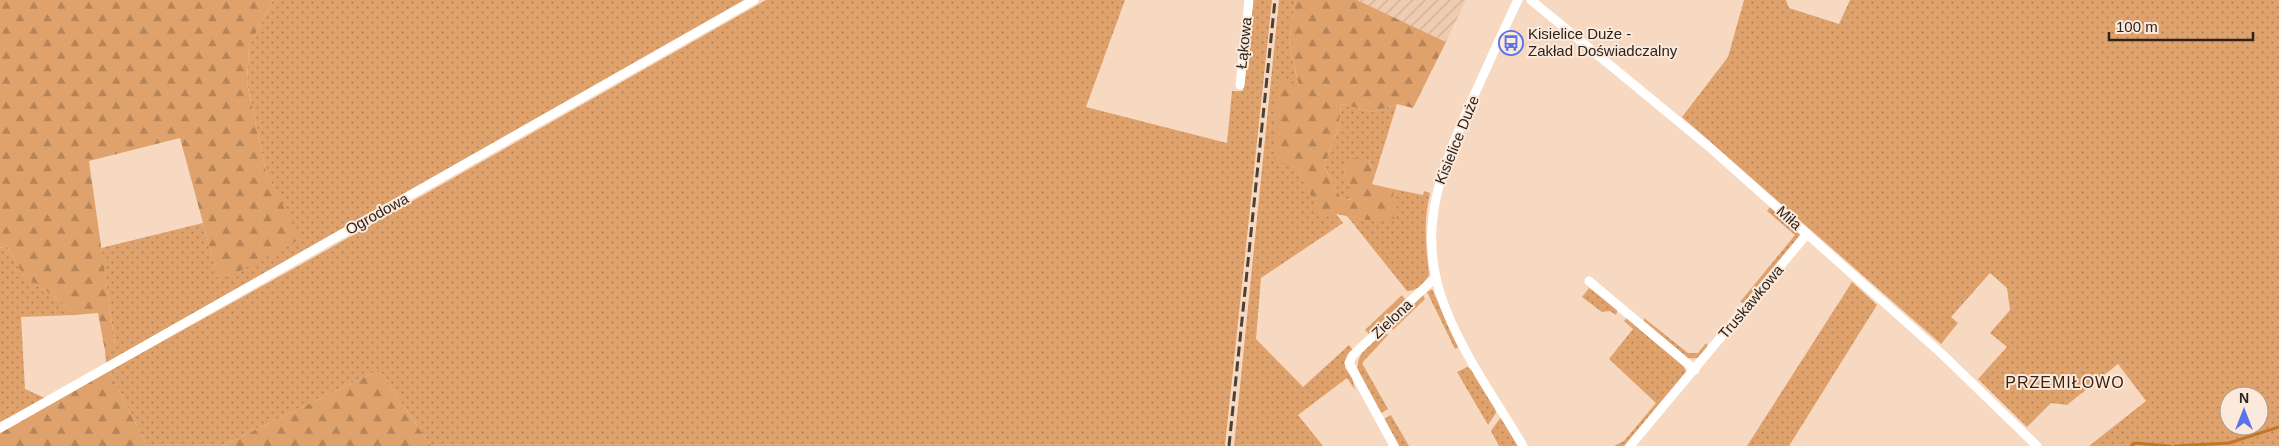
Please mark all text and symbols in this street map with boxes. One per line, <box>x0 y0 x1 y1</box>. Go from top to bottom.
scale bar <box>2109 10 2253 42</box>
street label: Łąkowa <box>1232 16 1255 70</box>
text: 100 m <box>2116 18 2158 35</box>
place label: Kisielice Duże - Zakład Doświadczalny <box>1528 25 1678 59</box>
bus stop icon: Kisielice Duże - Zakład Doświadczalny <box>1498 30 1524 56</box>
street label: Kisielice Duże <box>1431 93 1482 187</box>
street label: Ogrodowa <box>342 189 412 238</box>
street label: Miła <box>1773 202 1806 234</box>
street label: Truskawkowa <box>1715 261 1787 342</box>
street label: Zielona <box>1368 295 1416 342</box>
district label: PRZEMIŁOWO <box>2005 374 2125 391</box>
north arrow <box>2219 386 2269 436</box>
text: N <box>2239 390 2249 406</box>

